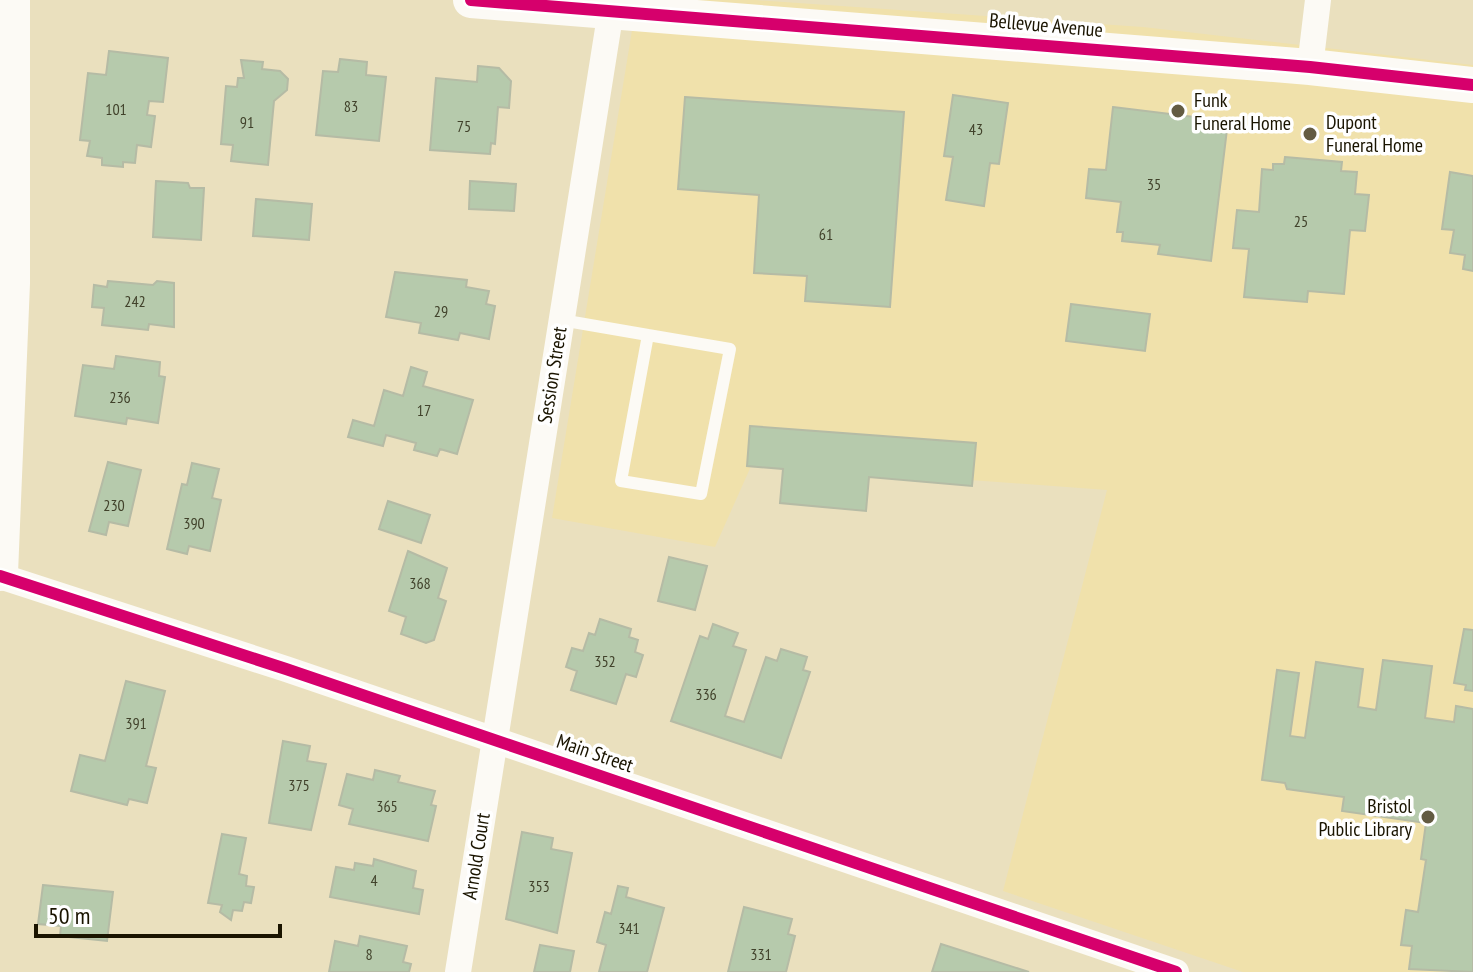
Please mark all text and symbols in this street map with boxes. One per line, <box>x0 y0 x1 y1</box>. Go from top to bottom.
street label: Bellevue Avenue <box>988 7 1104 43</box>
place label: Funk Funeral Home <box>1194 87 1291 136</box>
house number: 83 <box>344 96 358 116</box>
house number: 101 <box>105 99 127 119</box>
marker: Funk Funeral Home <box>1169 102 1187 120</box>
place label: Dupont Funeral Home <box>1326 109 1423 158</box>
house number: 91 <box>240 112 254 132</box>
house number: 75 <box>457 116 471 136</box>
house number: 43 <box>969 119 983 139</box>
marker: Dupont Funeral Home <box>1301 125 1319 143</box>
house number: 35 <box>1147 174 1161 194</box>
house number: 25 <box>1294 211 1308 231</box>
house number: 61 <box>819 224 833 244</box>
house number: 242 <box>124 291 146 311</box>
house number: 29 <box>434 301 448 321</box>
street label: Session Street <box>532 324 573 425</box>
house number: 236 <box>109 387 131 407</box>
house number: 17 <box>417 400 431 420</box>
house number: 230 <box>103 495 125 515</box>
house number: 390 <box>183 513 205 533</box>
house number: 368 <box>409 573 431 593</box>
house number: 352 <box>594 651 616 671</box>
house number: 336 <box>695 684 717 704</box>
house number: 391 <box>125 713 147 733</box>
street label: Main Street <box>553 728 637 778</box>
house number: 375 <box>288 775 310 795</box>
place label: Bristol Public Library <box>1318 793 1412 842</box>
house number: 365 <box>376 796 398 816</box>
marker: Bristol Public Library <box>1419 808 1437 826</box>
street label: Arnold Court <box>456 810 496 901</box>
house number: 4 <box>370 870 378 890</box>
house number: 353 <box>528 876 550 896</box>
scale bar <box>36 888 280 938</box>
text: 50 m <box>48 900 90 931</box>
house number: 341 <box>618 918 640 938</box>
house number: 8 <box>365 944 373 964</box>
house number: 331 <box>750 944 772 964</box>

